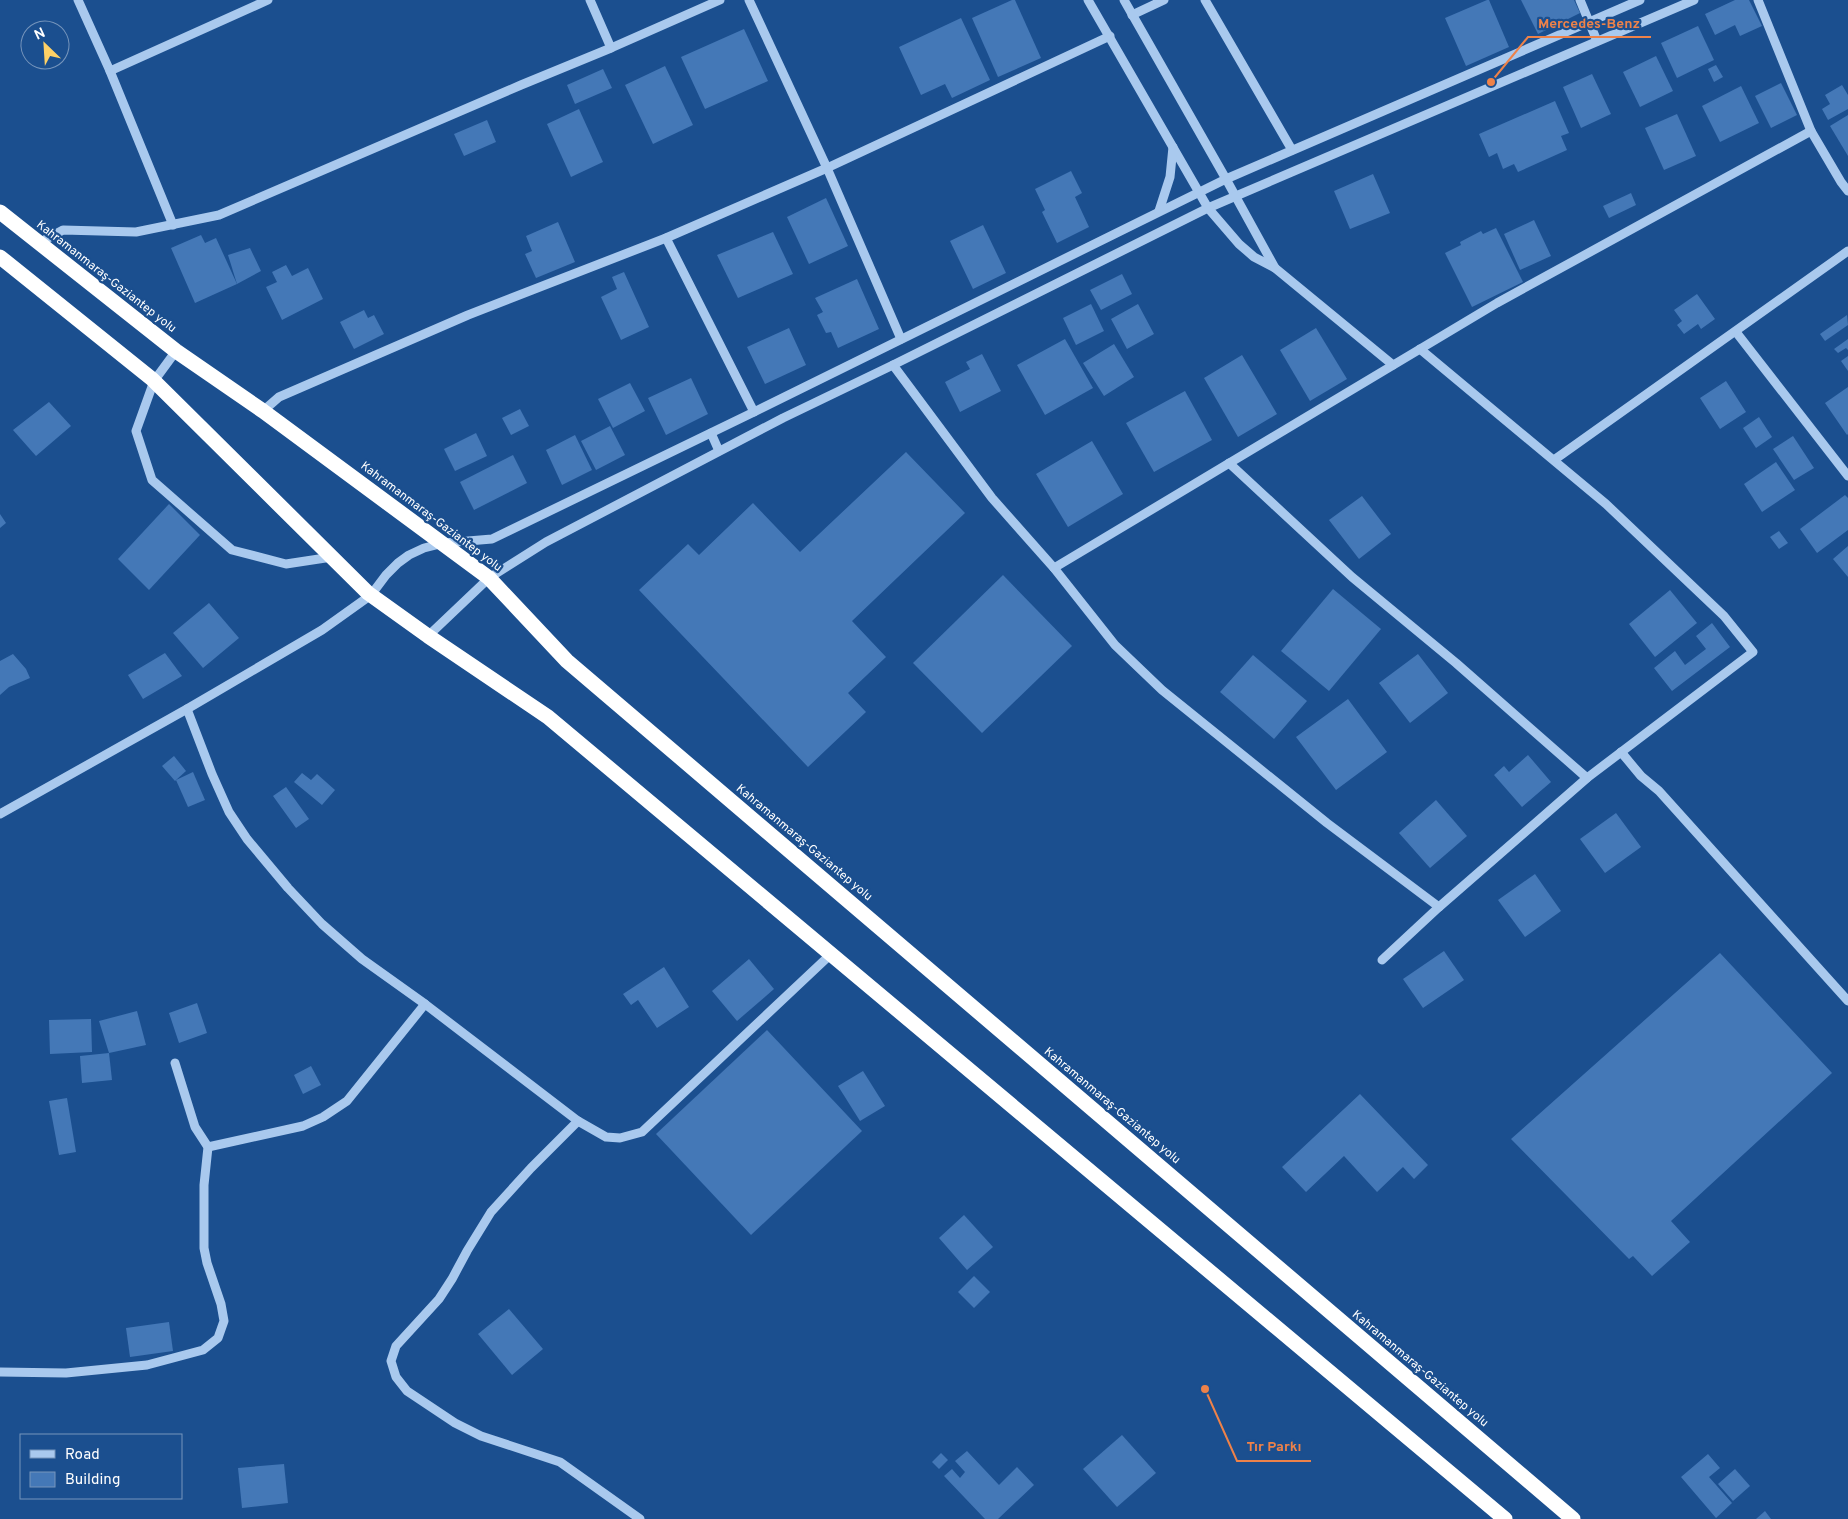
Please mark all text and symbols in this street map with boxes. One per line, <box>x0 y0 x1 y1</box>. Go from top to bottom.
callout: Mercedes-Benz <box>1528 8 1651 37</box>
text: Mercedes-Benz <box>1538 16 1640 33</box>
north arrow <box>20 20 70 70</box>
text: N <box>32 25 48 44</box>
street label: Kahramanmaraş-Gaziantep yolu <box>33 217 179 337</box>
street label: Kahramanmaraş-Gaziantep yolu <box>357 458 505 576</box>
street label: Kahramanmaraş-Gaziantep yolu <box>732 781 876 905</box>
street label: Kahramanmaraş-Gaziantep yolu <box>1040 1044 1184 1168</box>
street label: Kahramanmaraş-Gaziantep yolu <box>1348 1307 1492 1431</box>
callout: Tır Parkı <box>1237 1432 1311 1461</box>
legend <box>20 1434 182 1499</box>
text: Tır Parkı <box>1247 1439 1301 1456</box>
text: Road <box>65 1446 100 1465</box>
text: Building <box>65 1471 120 1490</box>

